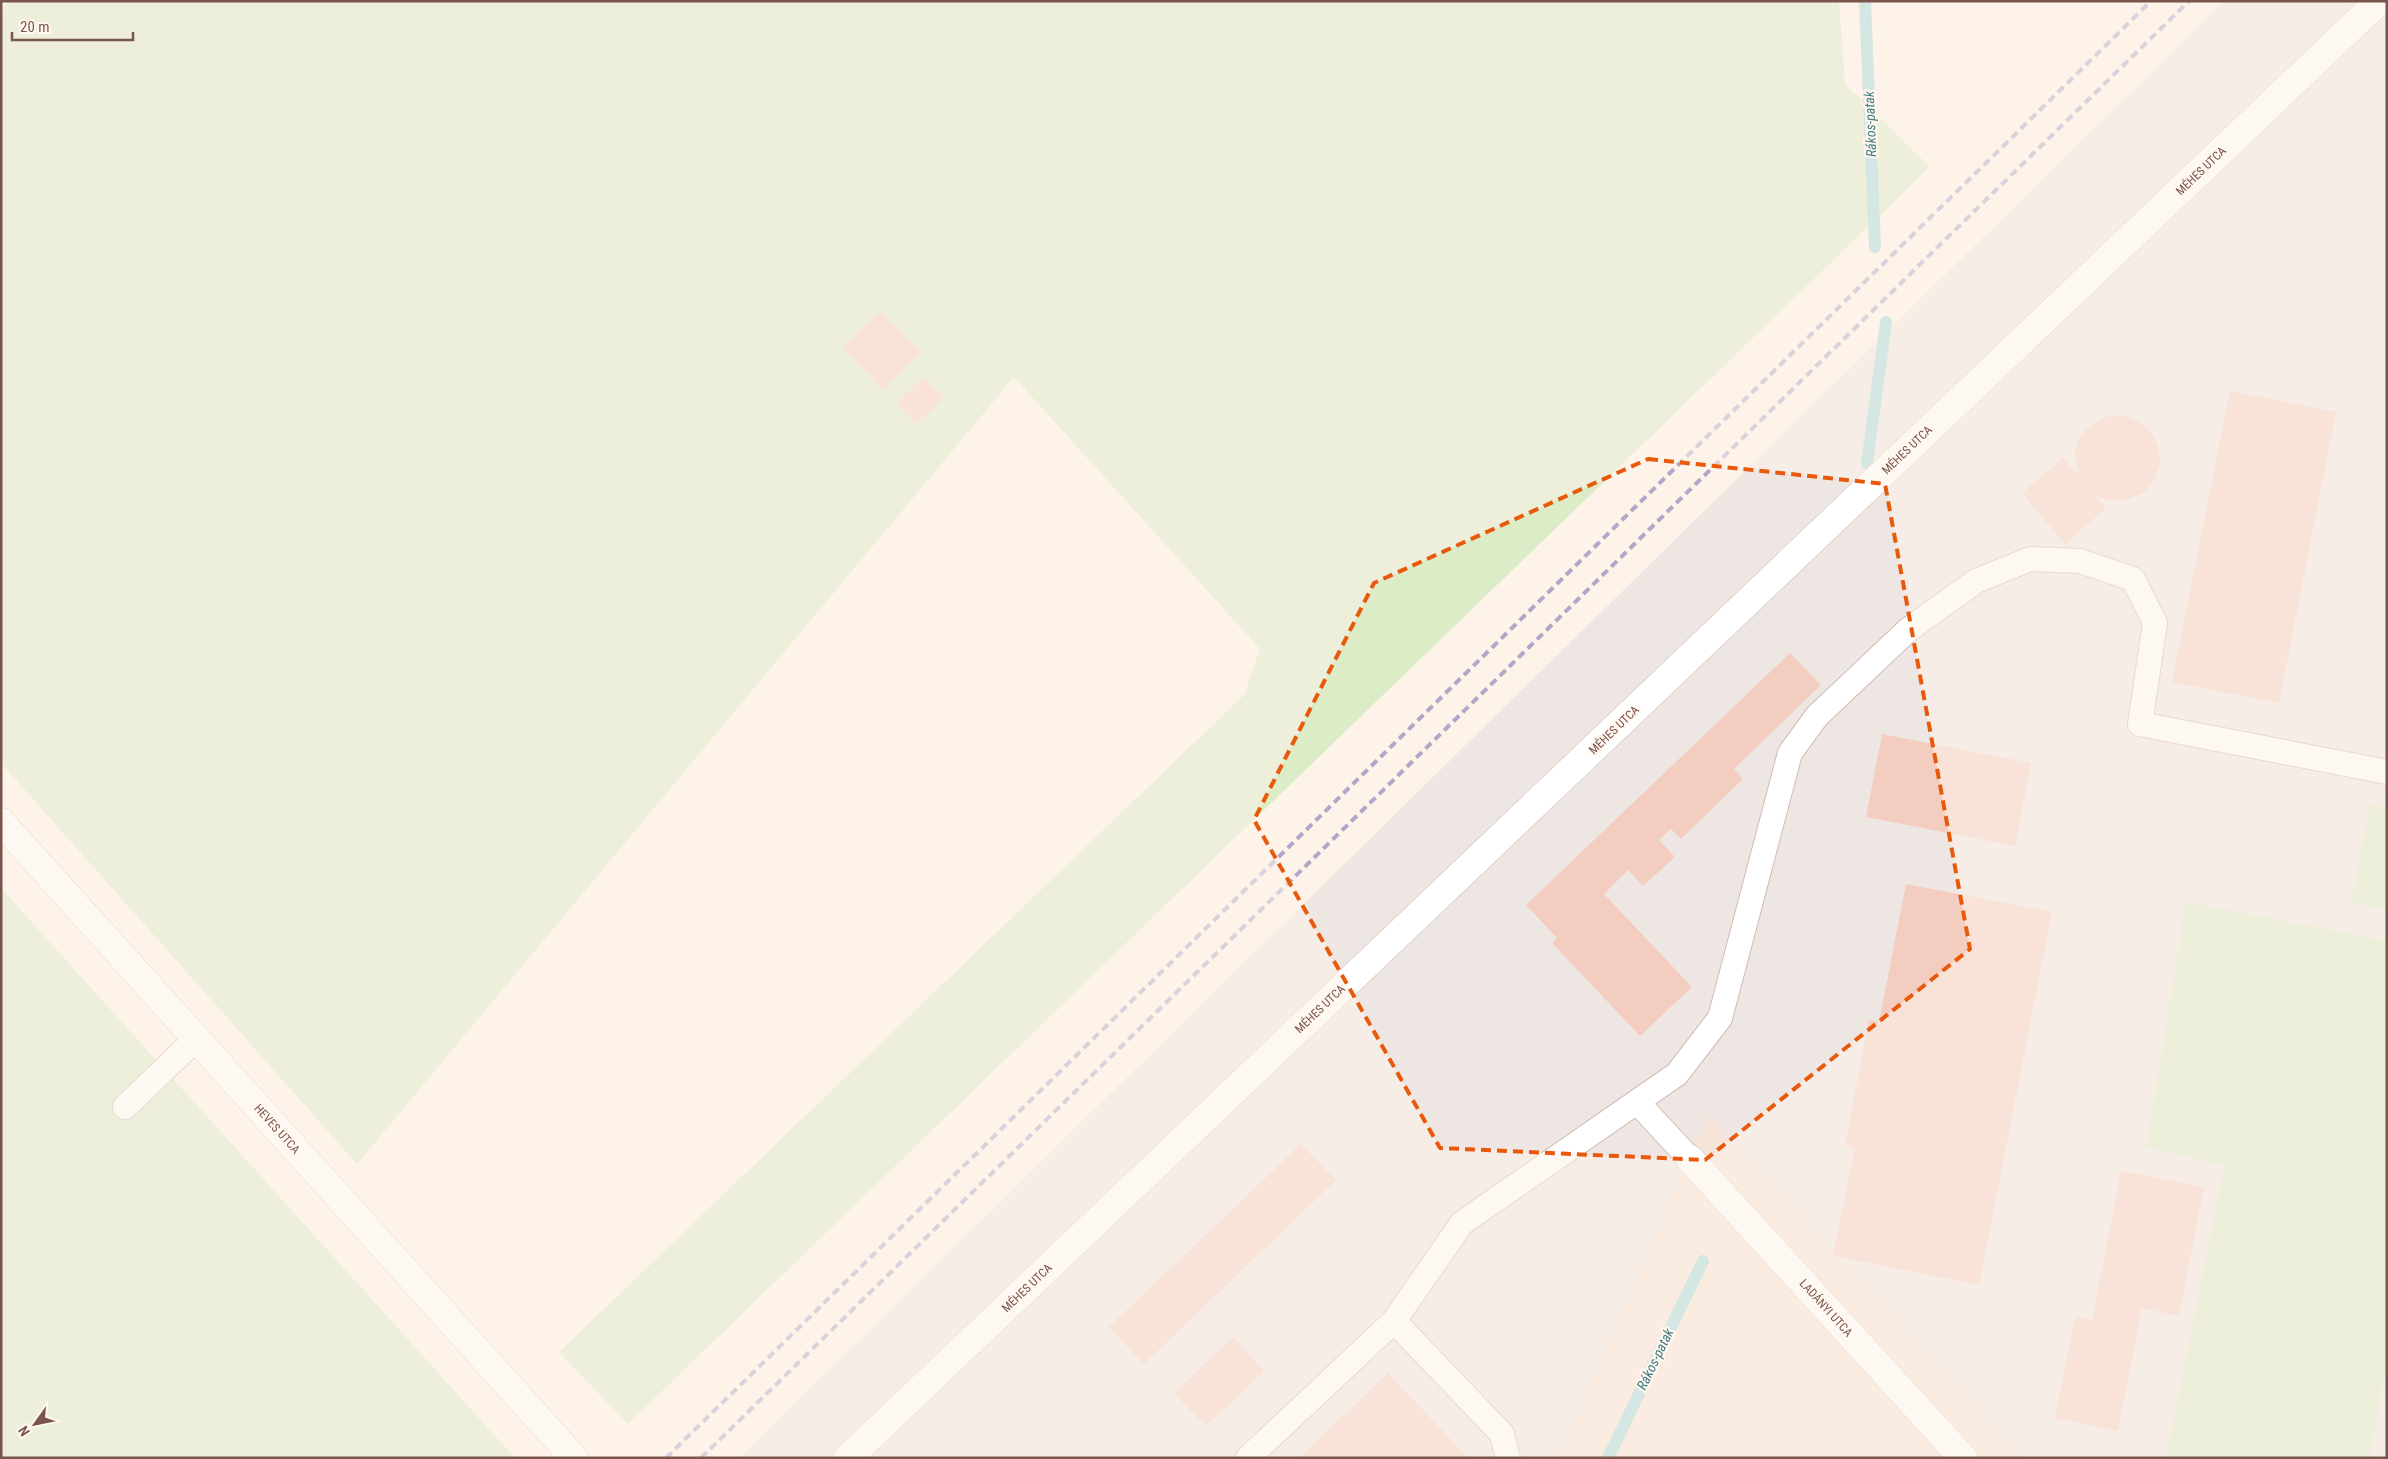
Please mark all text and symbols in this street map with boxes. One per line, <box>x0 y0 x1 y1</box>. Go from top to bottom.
scale bar <box>12 10 134 42</box>
text: 20 m <box>20 18 50 36</box>
water label: Rákos-patak <box>1861 90 1879 157</box>
street label: MÉHES UTCA <box>2172 143 2229 198</box>
street label: MÉHES UTCA <box>1878 422 1935 477</box>
street label: MÉHES UTCA <box>1585 702 1642 757</box>
street label: MÉHES UTCA <box>1291 981 1348 1036</box>
street label: HEVES UTCA <box>251 1101 303 1157</box>
street label: MÉHES UTCA <box>998 1260 1055 1315</box>
street label: LADÁNYI UTCA <box>1797 1276 1856 1340</box>
water label: Rákos-patak <box>1633 1325 1677 1392</box>
north arrow <box>10 1399 60 1449</box>
text: N <box>15 1423 33 1439</box>

